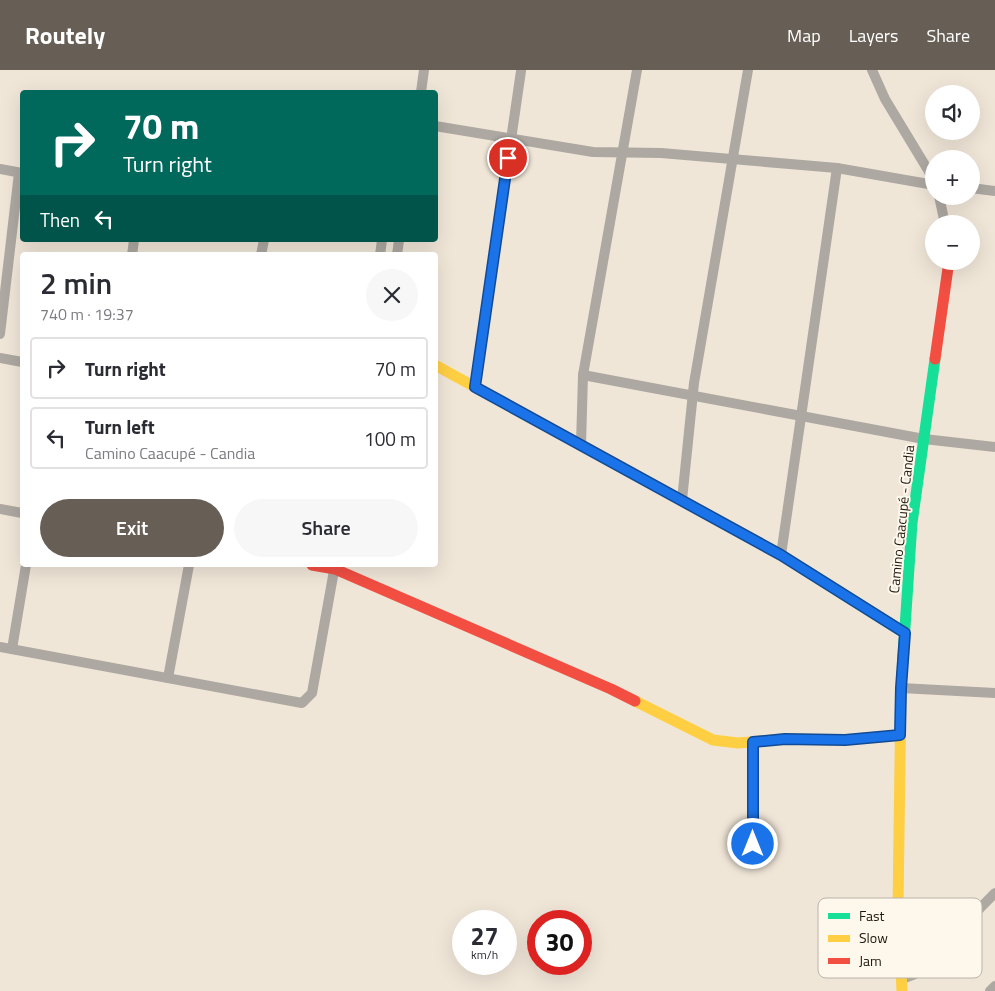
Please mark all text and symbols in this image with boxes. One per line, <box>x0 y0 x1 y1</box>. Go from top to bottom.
text: Routely <box>25 17 105 53</box>
text: Map <box>787 22 821 49</box>
text: Layers <box>849 22 898 49</box>
text: Share <box>926 22 970 49</box>
map controls <box>925 85 980 270</box>
button: sound <box>925 85 980 140</box>
text: 70 m <box>123 99 199 153</box>
icon: right <box>40 110 105 175</box>
pin <box>487 137 529 179</box>
icon: arrive <box>494 144 522 172</box>
text: Turn right <box>123 147 212 181</box>
button: + <box>925 150 980 205</box>
text: Then <box>40 205 80 234</box>
icon: left <box>90 205 118 233</box>
button: − <box>925 215 980 270</box>
text: 2 min <box>40 260 112 306</box>
button: close <box>366 269 418 321</box>
text: 740 m · 19:37 <box>40 302 134 326</box>
icon: right <box>42 354 70 382</box>
text: Turn right <box>85 354 166 383</box>
text: 70 m <box>375 354 416 383</box>
text: Turn left <box>85 412 155 441</box>
icon: left <box>42 424 70 452</box>
text: 100 m <box>364 424 416 453</box>
text: Camino Caacupé - Candia <box>85 441 255 465</box>
street label: Camino Caacupé - Candia <box>883 444 919 594</box>
button: Exit <box>40 499 224 557</box>
button: Share <box>234 499 418 557</box>
position arrow <box>726 817 778 869</box>
legend <box>818 898 982 978</box>
text: Fast <box>859 905 884 926</box>
speed limit sign: 30 <box>527 910 592 975</box>
text: 27 <box>470 917 499 955</box>
text: Slow <box>859 927 888 948</box>
text: km/h <box>471 945 498 964</box>
text: Jam <box>859 950 882 971</box>

